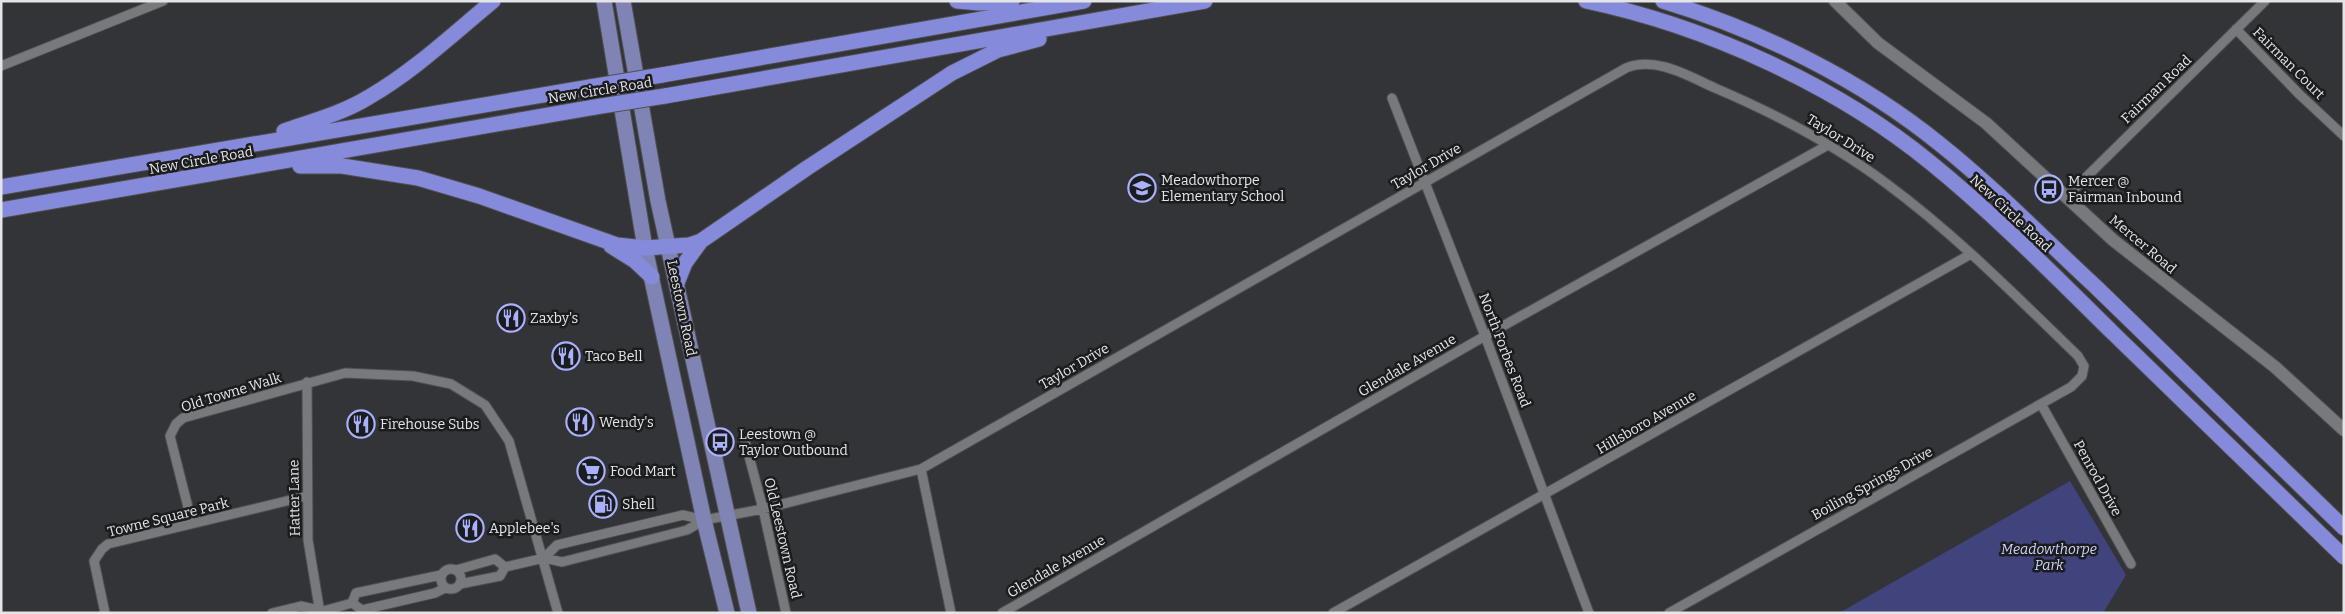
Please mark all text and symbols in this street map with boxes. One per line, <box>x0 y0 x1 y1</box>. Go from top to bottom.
street label: Fairman Court <box>2249 24 2328 103</box>
street label: Fairman Road <box>2118 52 2195 127</box>
street label: New Circle Road <box>547 74 653 107</box>
street label: Taylor Drive <box>1803 111 1878 166</box>
street label: Taylor Drive <box>1388 140 1464 193</box>
street label: New Circle Road <box>148 143 254 178</box>
street label: New Circle Road <box>1966 171 2055 255</box>
place label: Meadowthorpe Elementary School <box>1161 172 1284 205</box>
school or university icon: Meadowthorpe Elementary School <box>1127 173 1157 203</box>
place label: Mercer @ Fairman Inbound <box>2068 173 2182 206</box>
bus stop icon: Mercer @ Fairman Inbound <box>2034 174 2064 204</box>
street label: Mercer Road <box>2106 211 2180 277</box>
street label: Leestown Road <box>663 258 700 358</box>
street label: North Forbes Road <box>1475 291 1534 410</box>
restaurant icon: Zaxby's <box>496 303 526 333</box>
place label: Zaxby's <box>530 310 578 327</box>
street label: Glendale Avenue <box>1355 331 1459 400</box>
street label: Taylor Drive <box>1036 340 1112 393</box>
restaurant icon: Taco Bell <box>551 341 581 371</box>
place label: Taco Bell <box>585 348 642 365</box>
street label: Old Towne Walk <box>179 369 283 416</box>
street label: Hillsboro Avenue <box>1593 387 1699 458</box>
restaurant icon: Wendy's <box>565 407 595 437</box>
restaurant icon: Firehouse Subs <box>346 409 376 439</box>
place label: Wendy's <box>599 414 654 431</box>
place label: Firehouse Subs <box>380 416 480 433</box>
place label: Leestown @ Taylor Outbound <box>739 426 848 459</box>
bus stop icon: Leestown @ Taylor Outbound <box>705 427 735 457</box>
street label: Penrod Drive <box>2070 437 2125 519</box>
street label: Boiling Springs Drive <box>1809 443 1936 524</box>
supermarket icon: Food Mart <box>576 456 606 486</box>
street label: Hatter Lane <box>285 459 304 537</box>
place label: Food Mart <box>610 463 676 480</box>
street label: Old Leestown Road <box>760 476 805 600</box>
fuel station icon: Shell <box>588 489 618 519</box>
street label: Towne Square Park <box>106 494 230 541</box>
place label: Shell <box>622 496 655 513</box>
restaurant icon: Applebee's <box>455 513 485 543</box>
place label: Applebee's <box>489 520 560 537</box>
street label: Glendale Avenue <box>1004 532 1108 601</box>
park label: Meadowthorpe Park <box>2001 541 2097 574</box>

